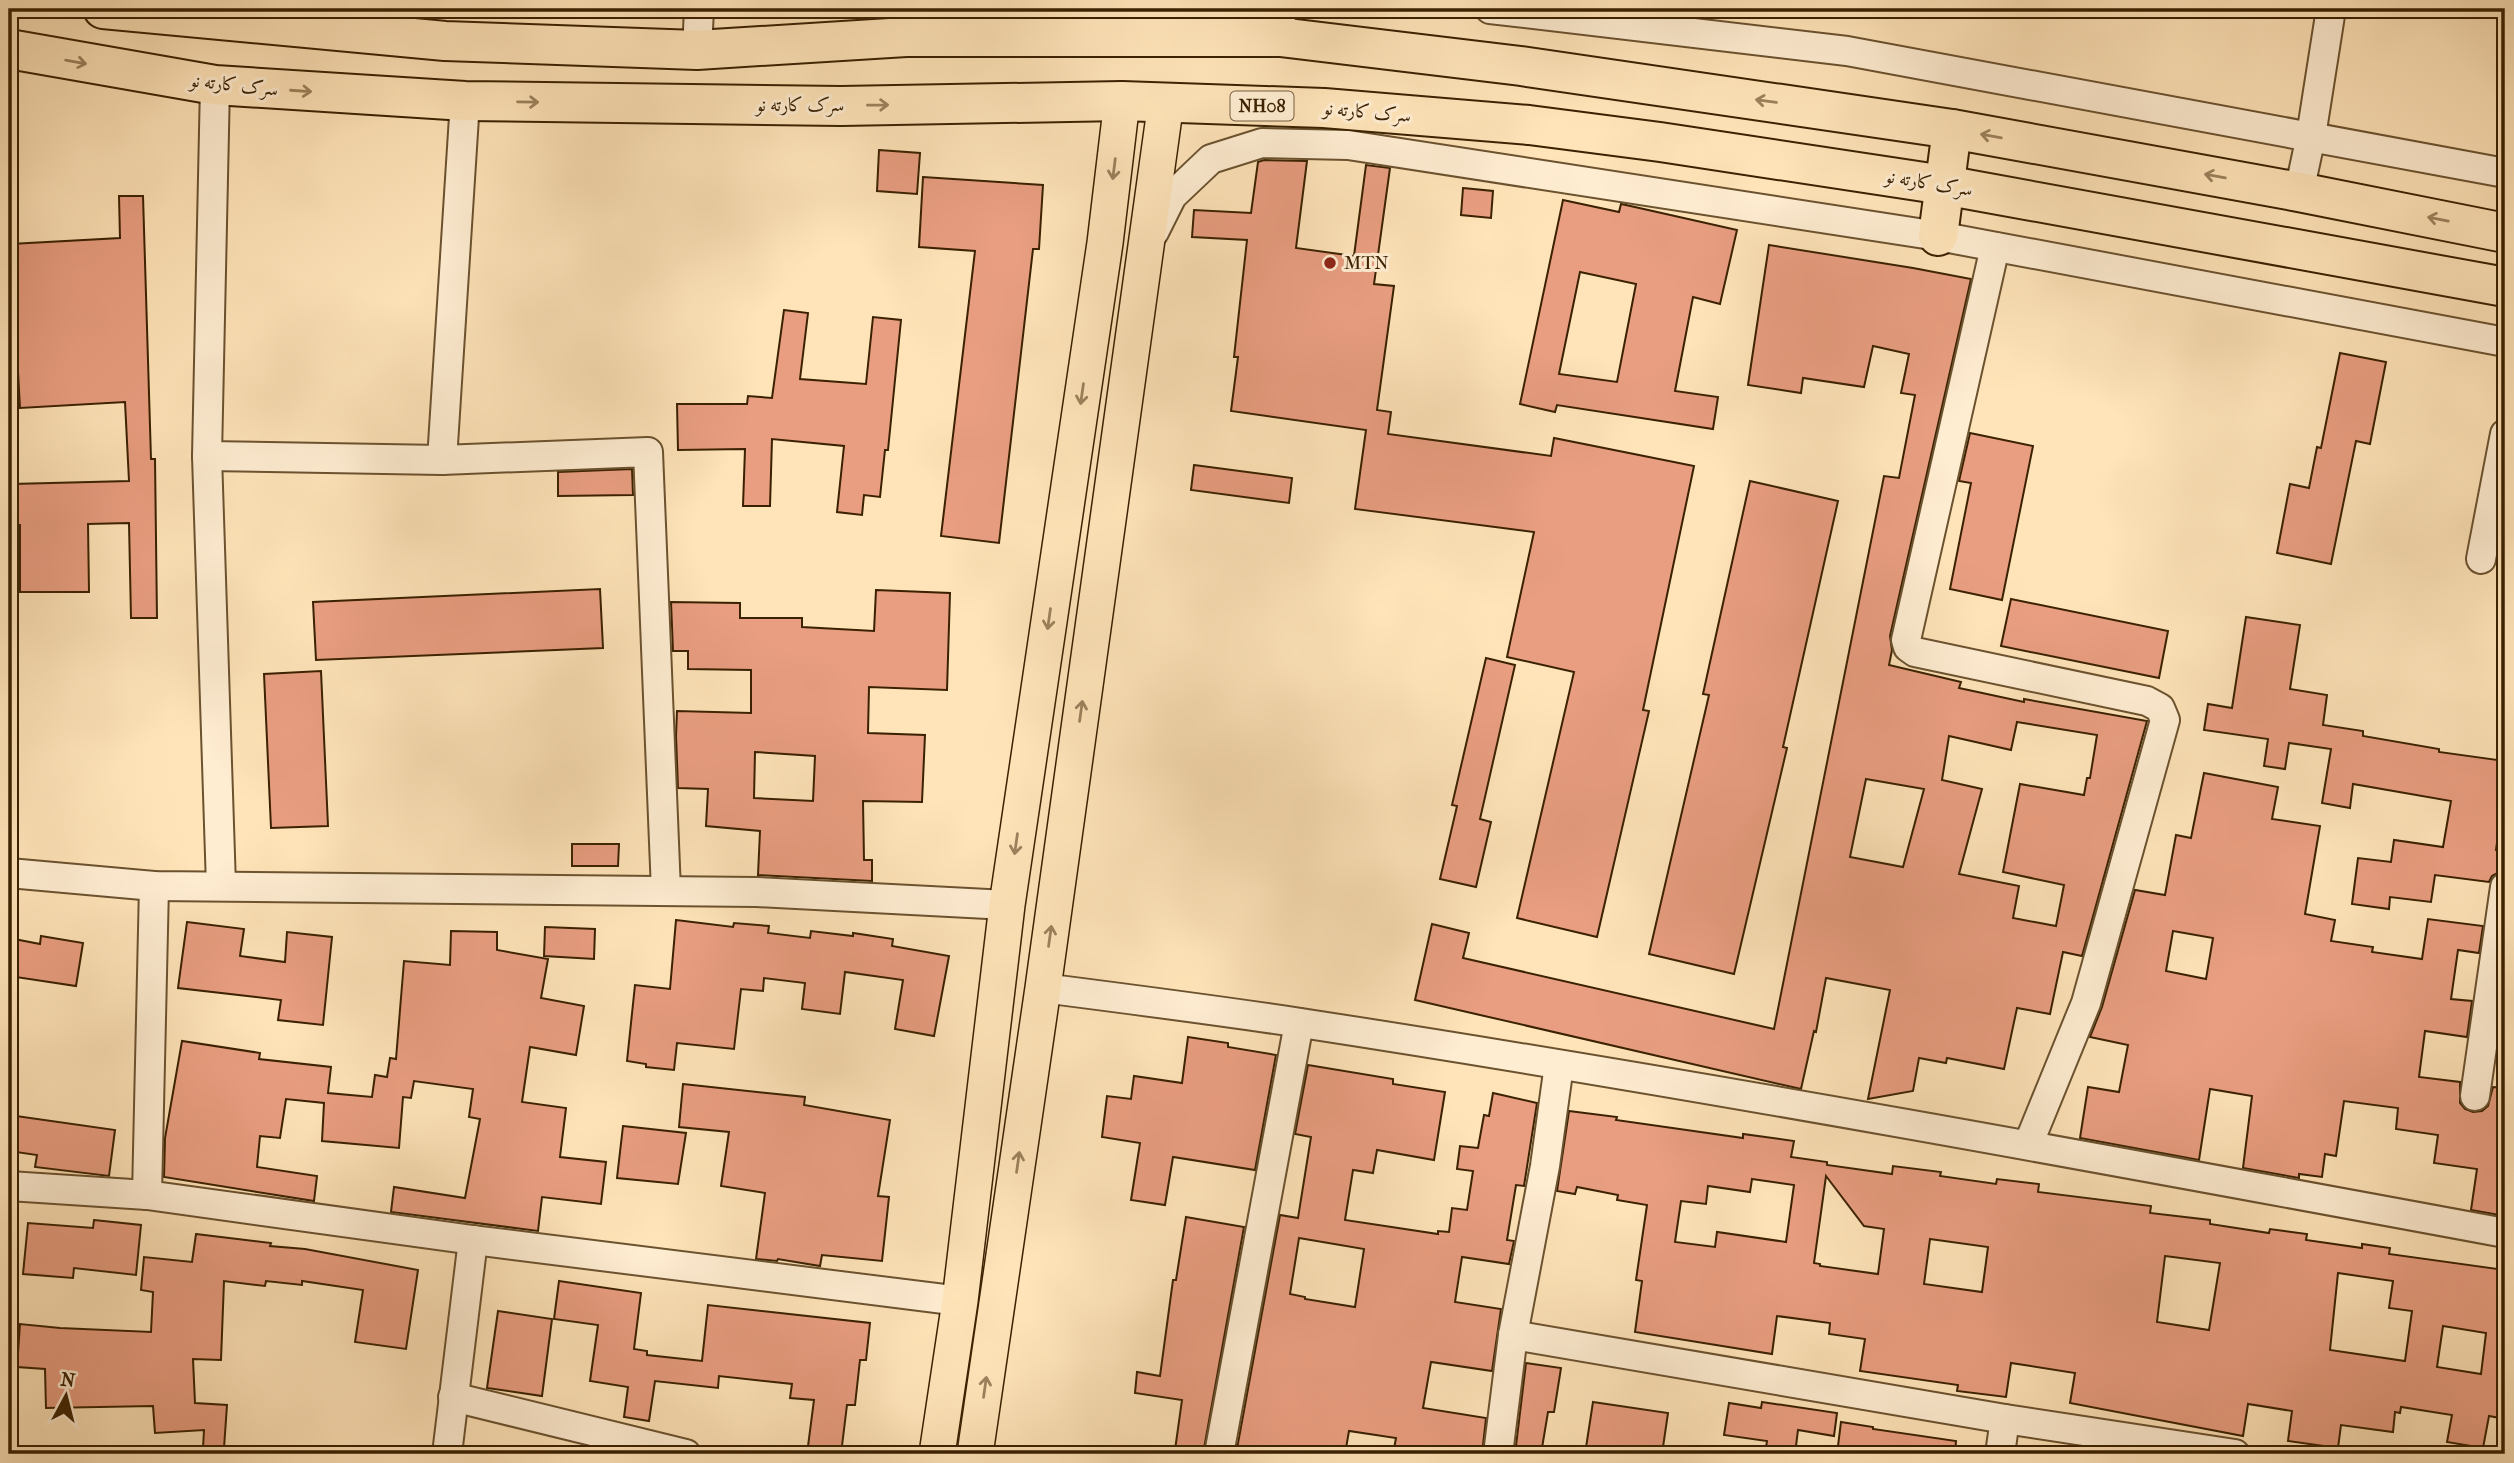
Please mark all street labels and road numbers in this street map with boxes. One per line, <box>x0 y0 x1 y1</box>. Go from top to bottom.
street label: سرک کارته نو <box>187 69 279 102</box>
road number: NH08 <box>1230 92 1294 120</box>
street label: سرک کارته نو <box>754 94 844 117</box>
street label: سرک کارته نو <box>1320 97 1412 128</box>
street label: سرک کارته نو <box>1881 165 1974 202</box>

